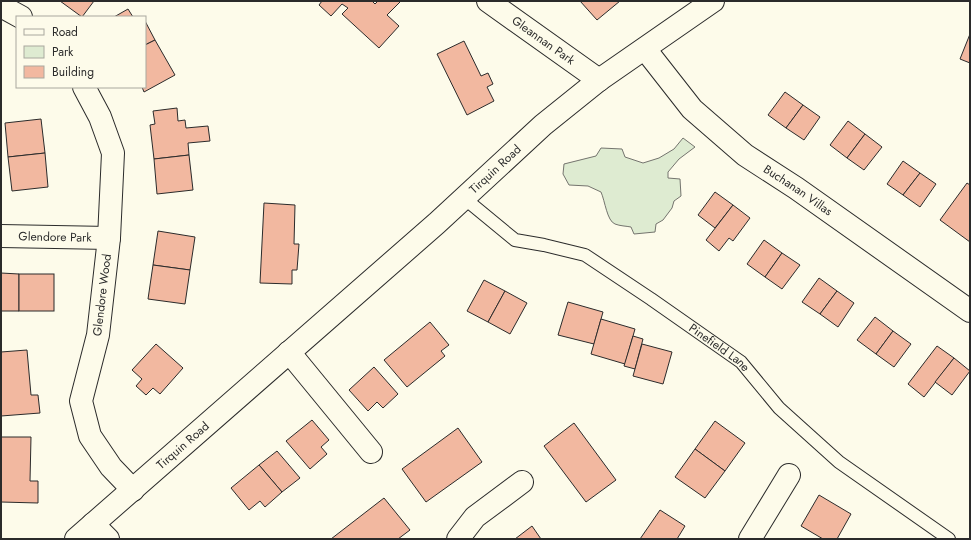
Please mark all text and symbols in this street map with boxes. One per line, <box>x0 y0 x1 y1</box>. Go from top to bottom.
street label: Gleannan Park <box>508 12 579 70</box>
legend <box>16 16 146 88</box>
text: Road <box>52 23 78 41</box>
text: Park <box>52 43 74 61</box>
text: Building <box>52 63 94 81</box>
street label: Tirquin Road <box>465 141 525 198</box>
street label: Buchanan Villas <box>760 160 836 220</box>
street label: Glendore Park <box>18 227 92 247</box>
street label: Glendore Wood <box>88 253 116 337</box>
street label: Pinefield Lane <box>685 319 754 375</box>
street label: Tirquin Road <box>153 417 213 474</box>

